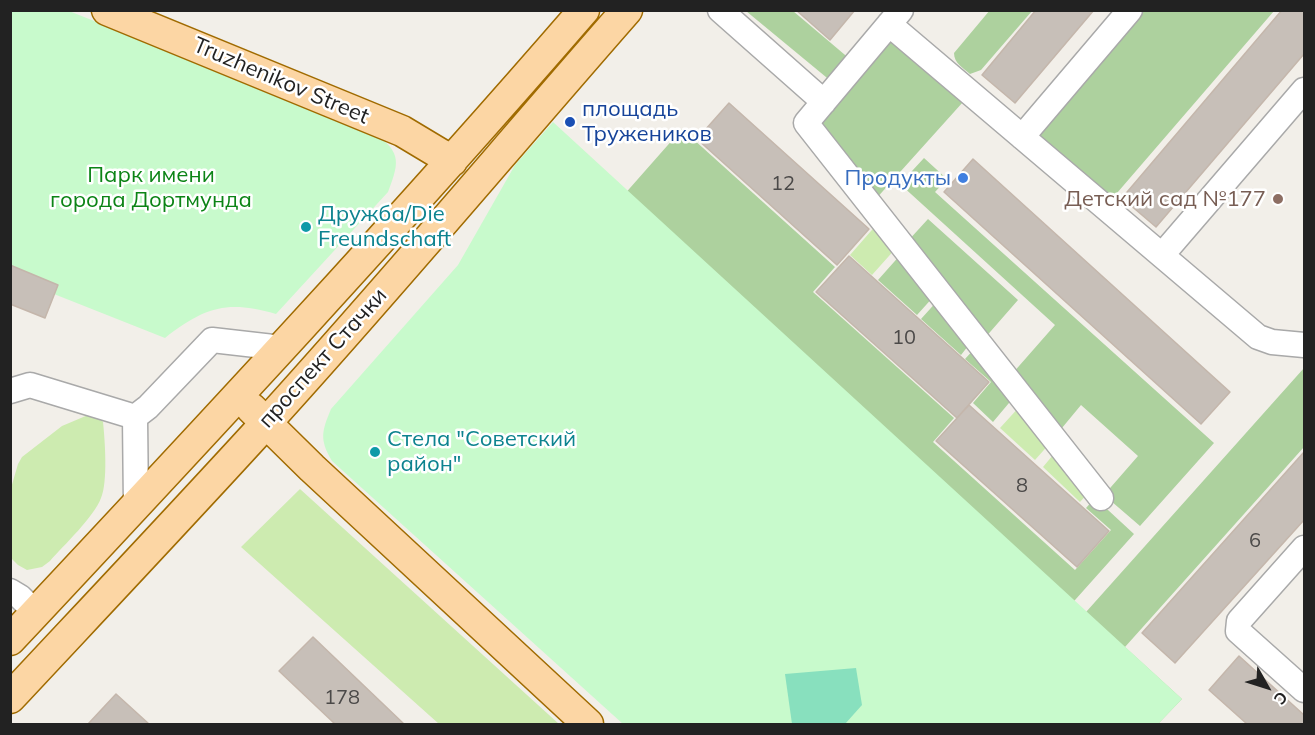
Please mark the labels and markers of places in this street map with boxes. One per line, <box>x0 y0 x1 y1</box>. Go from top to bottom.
place label: площадь Тружеников <box>582 96 712 148</box>
marker: площадь Тружеников <box>563 115 577 129</box>
place label: Продукты <box>844 165 951 191</box>
marker: Продукты <box>956 171 970 185</box>
place label: Детский сад №177 <box>1064 186 1266 212</box>
marker: Детский сад №177 <box>1271 192 1285 206</box>
place label: Дружба/Die Freundschaft <box>318 201 451 252</box>
marker: Дружба/Die Freundschaft <box>299 220 313 234</box>
place label: Стела "Советский район" <box>387 426 576 478</box>
marker: Стела "Советский район" <box>368 445 382 459</box>

